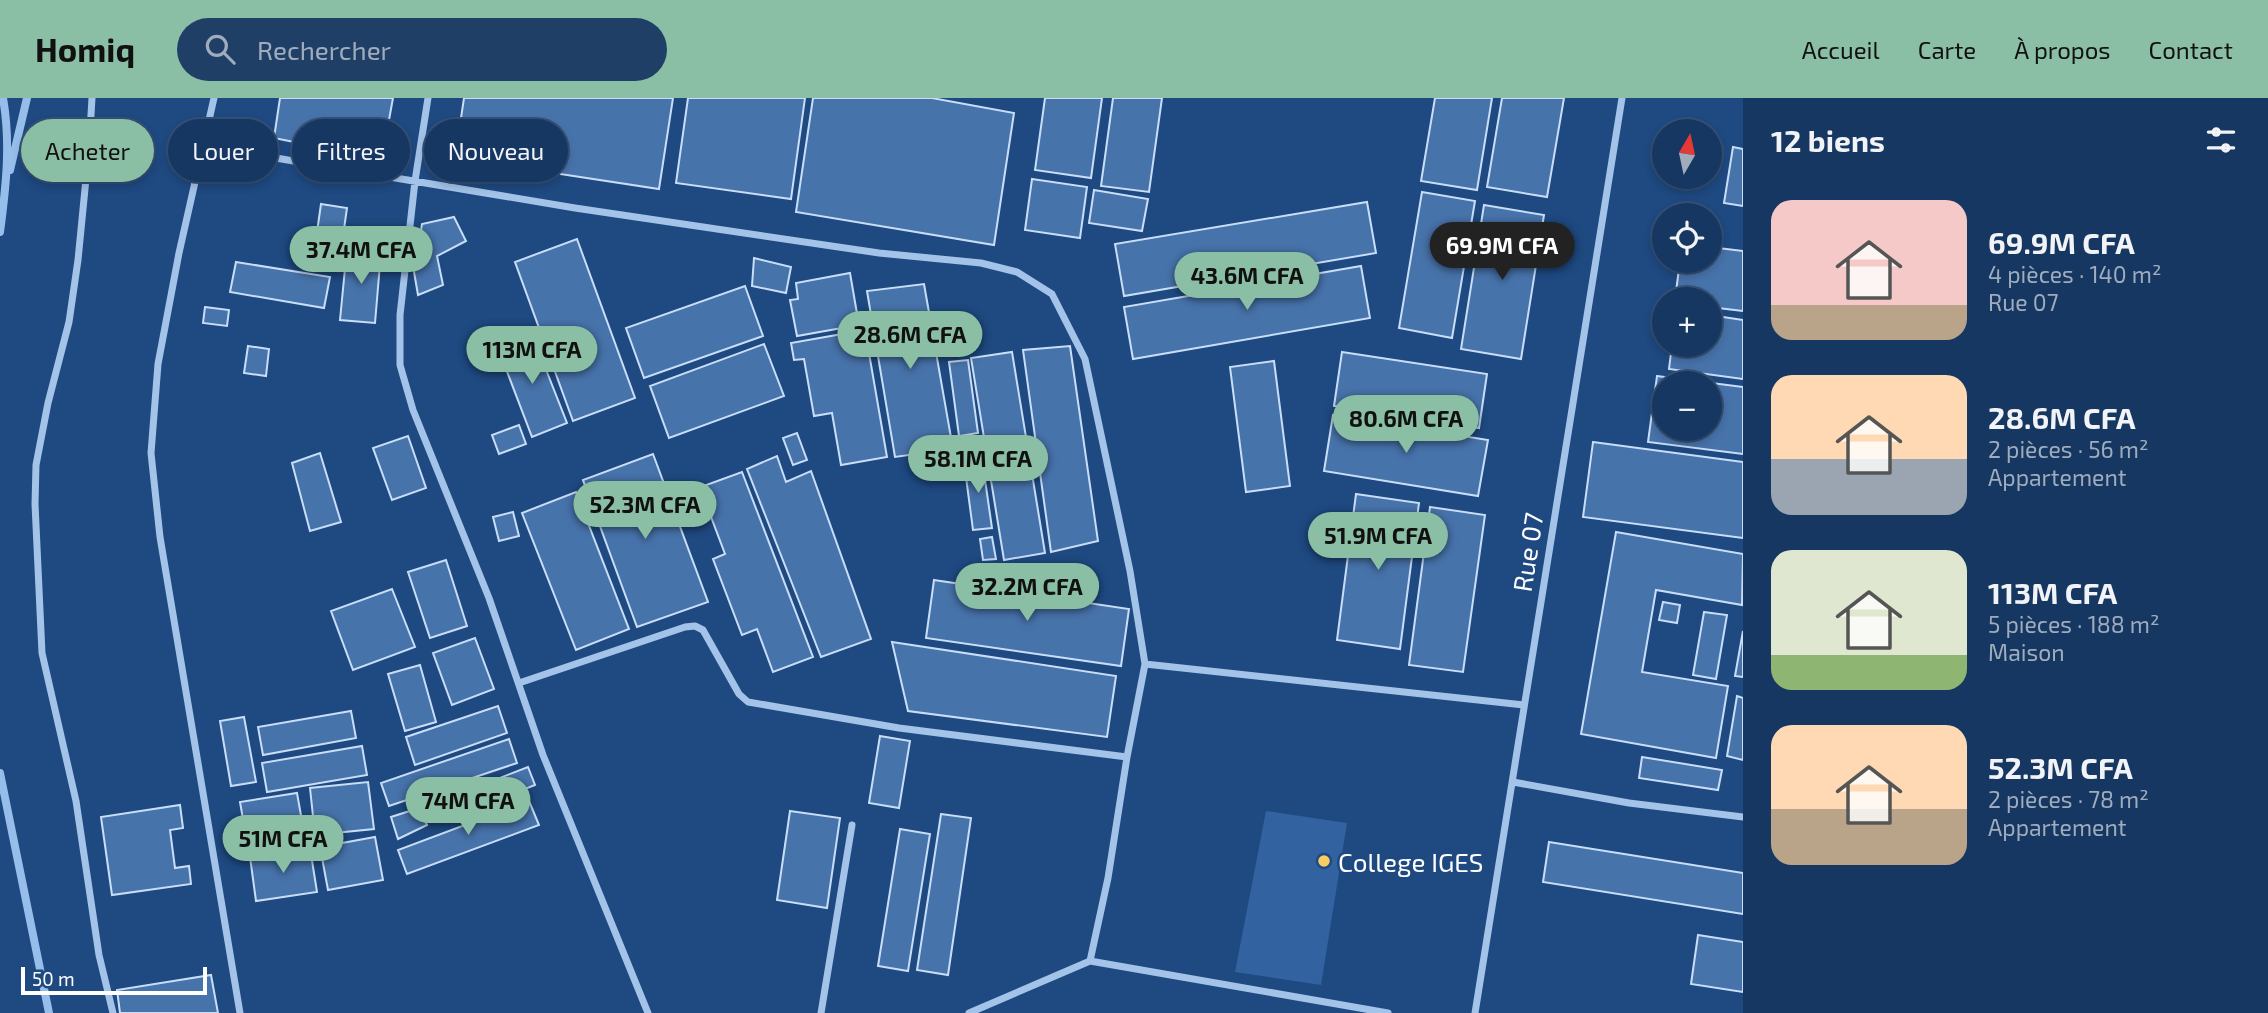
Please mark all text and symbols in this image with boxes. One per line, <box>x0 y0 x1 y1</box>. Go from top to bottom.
search box <box>177 18 667 81</box>
text: Homiq <box>35 29 135 69</box>
icon: search <box>201 30 239 68</box>
text: Rechercher <box>257 34 391 65</box>
text: Accueil <box>1802 35 1880 64</box>
text: Carte <box>1918 35 1976 64</box>
text: À propos <box>2014 35 2111 64</box>
text: Contact <box>2149 35 2233 64</box>
chip: Acheter <box>21 119 154 182</box>
chip: Louer <box>168 119 278 182</box>
chip: Filtres <box>292 119 410 182</box>
chip: Nouveau <box>424 119 568 182</box>
north arrow <box>1652 119 1722 189</box>
map controls <box>1652 119 1722 441</box>
icon: filters <box>2202 121 2240 159</box>
text: 12 biens <box>1771 122 1885 158</box>
button: locate <box>1652 203 1722 273</box>
pin: 69.9M CFA <box>1422 222 1582 282</box>
text: 69.9M CFA <box>1988 224 2135 260</box>
pin: 37.4M CFA <box>281 226 441 286</box>
icon: home <box>1827 228 1911 312</box>
text: 69.9M CFA <box>1446 231 1558 259</box>
text: 37.4M CFA <box>306 235 416 263</box>
pin: 43.6M CFA <box>1167 252 1327 312</box>
text: 4 pièces · 140 m² <box>1988 260 2161 288</box>
text: 43.6M CFA <box>1190 261 1304 289</box>
button: + <box>1652 287 1722 357</box>
text: Rue 07 <box>1988 288 2058 316</box>
pin: 28.6M CFA <box>830 312 990 371</box>
text: 28.6M CFA <box>853 320 967 348</box>
pin: 113M CFA <box>460 327 604 386</box>
text: 113M CFA <box>482 335 582 363</box>
button: − <box>1652 371 1722 441</box>
pin: 80.6M CFA <box>1326 396 1486 455</box>
text: 28.6M CFA <box>1988 399 2136 435</box>
icon: home <box>1827 403 1911 487</box>
text: 80.6M CFA <box>1349 404 1463 432</box>
text: 2 pièces · 56 m² <box>1988 435 2149 463</box>
pin: 58.1M CFA <box>898 436 1058 495</box>
text: 58.1M CFA <box>924 444 1032 472</box>
text: Appartement <box>1988 463 2127 491</box>
pin: 52.3M CFA <box>565 482 725 541</box>
text: 52.3M CFA <box>589 490 701 518</box>
street label: Rue 07 <box>1505 510 1549 594</box>
pin: 51.9M CFA <box>1298 512 1458 572</box>
text: 51.9M CFA <box>1324 521 1432 549</box>
pin: 32.2M CFA <box>947 564 1107 623</box>
text: 32.2M CFA <box>971 572 1083 600</box>
text: 113M CFA <box>1988 574 2117 610</box>
icon: home <box>1827 578 1911 662</box>
text: 5 pièces · 188 m² <box>1988 610 2160 638</box>
text: Maison <box>1988 638 2065 666</box>
text: 52.3M CFA <box>1988 749 2133 785</box>
icon: home <box>1827 753 1911 837</box>
pin: 74M CFA <box>403 778 533 837</box>
text: 2 pièces · 78 m² <box>1988 785 2149 813</box>
text: 74M CFA <box>421 786 515 814</box>
text: Appartement <box>1988 813 2127 841</box>
pin: 51M CFA <box>218 816 348 875</box>
text: 51M CFA <box>239 824 327 852</box>
place label: College IGES <box>1338 846 1483 877</box>
marker: College IGES <box>1316 853 1332 869</box>
scale bar <box>21 964 206 996</box>
text: 50 m <box>32 967 75 990</box>

